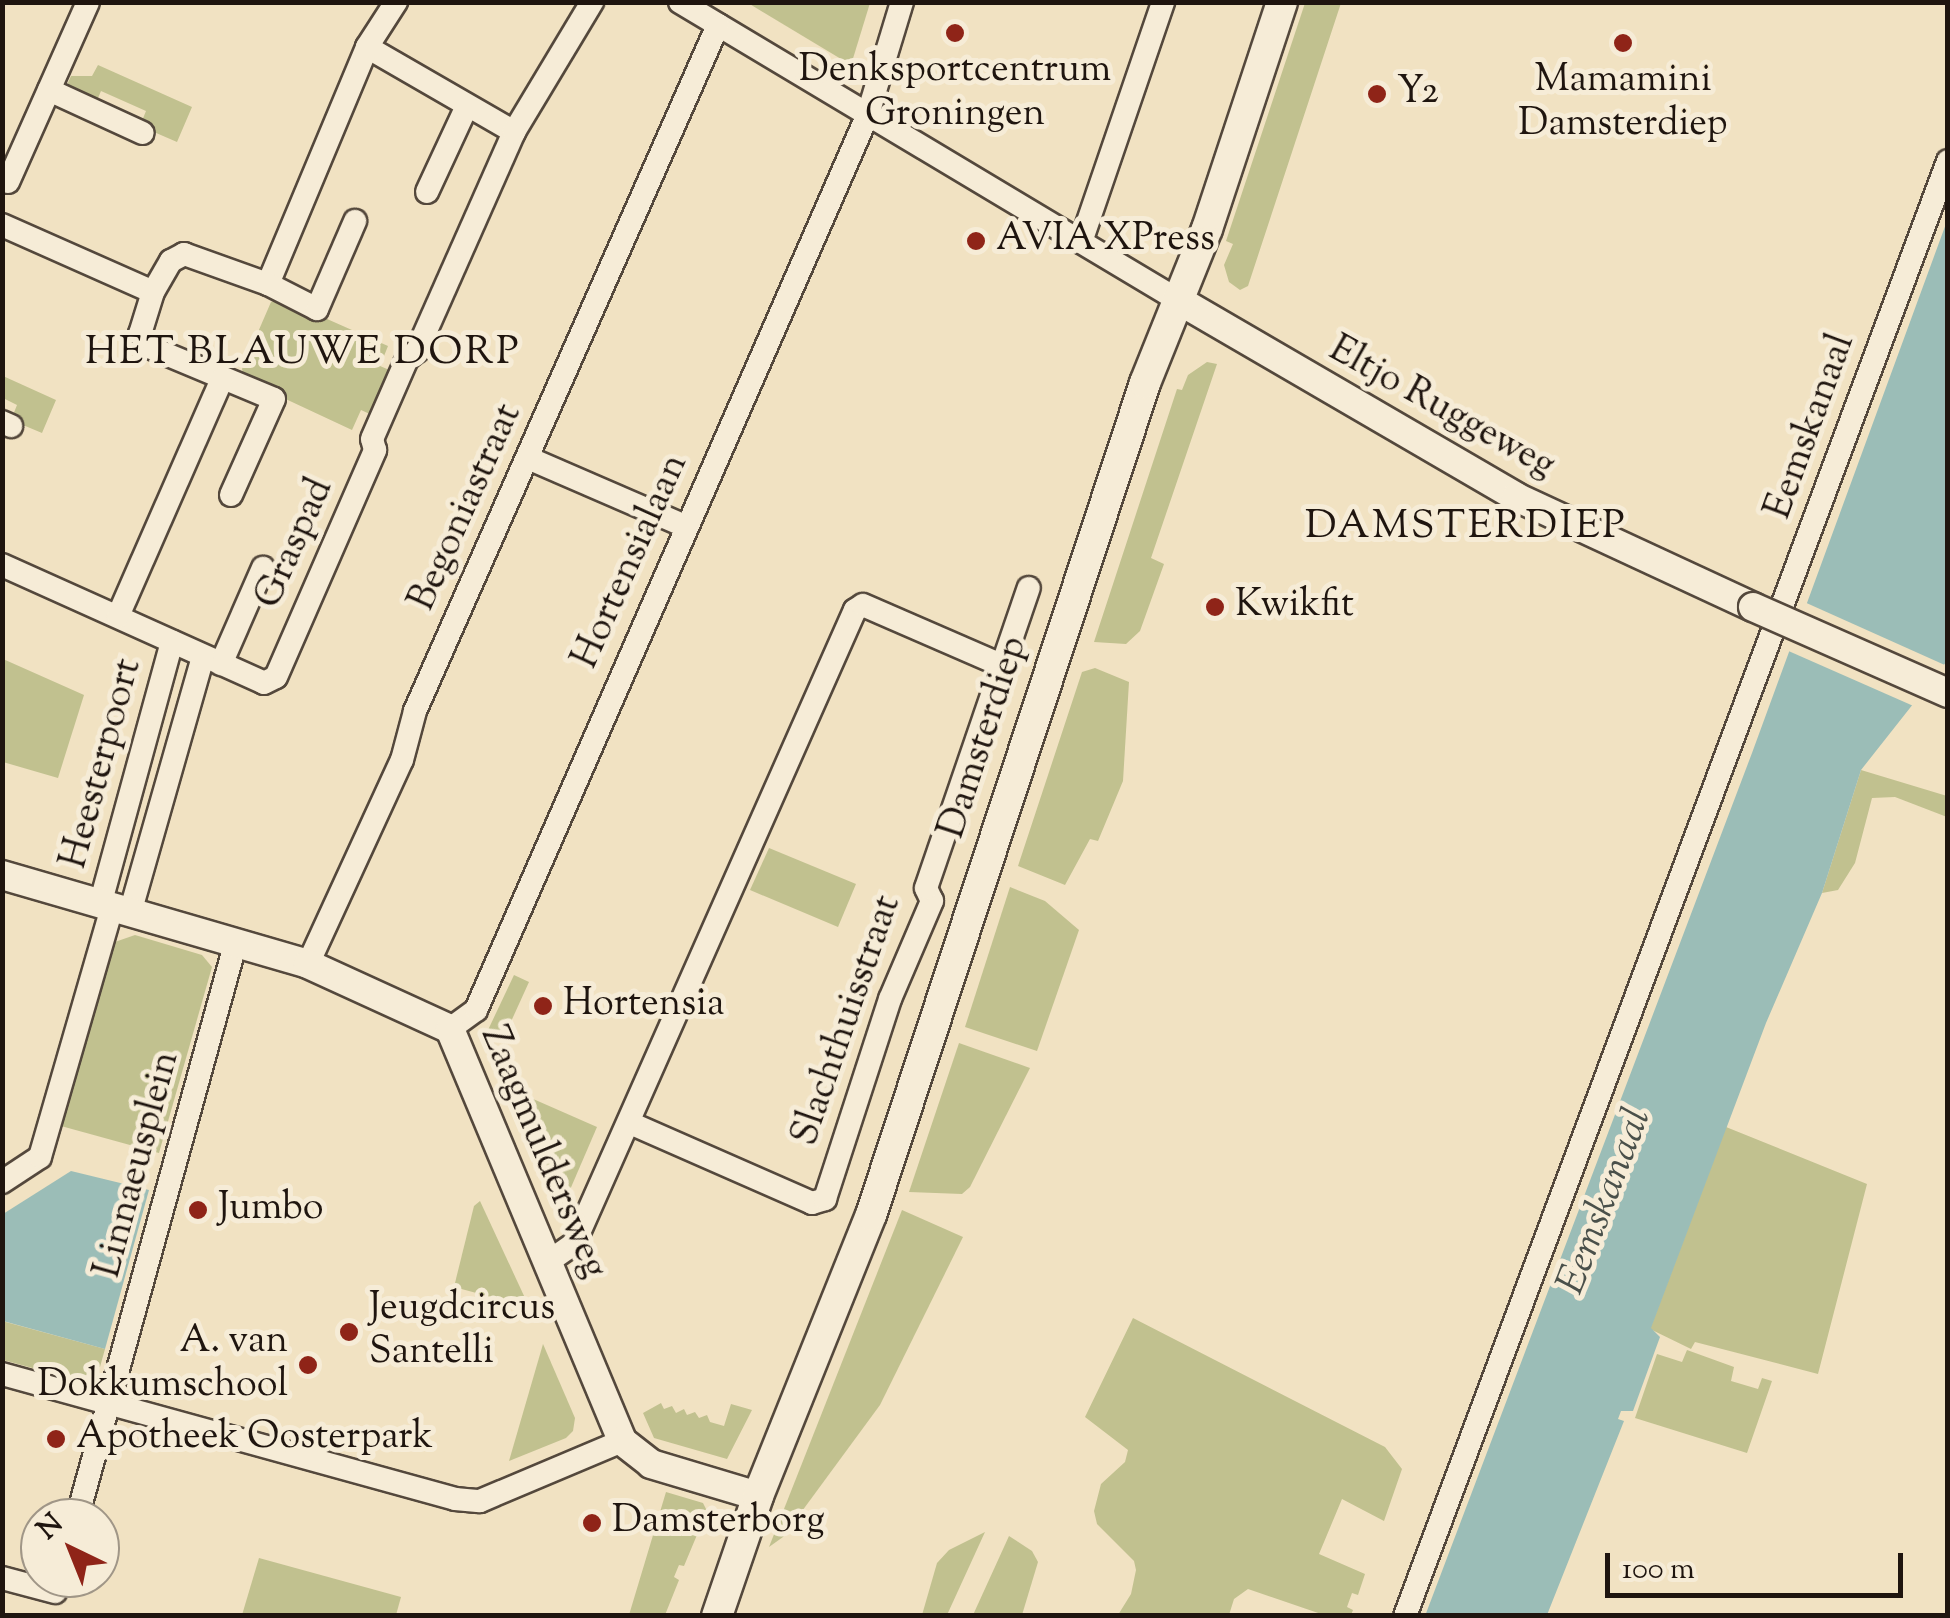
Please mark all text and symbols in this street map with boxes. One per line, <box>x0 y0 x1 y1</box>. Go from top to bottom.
marker: Denksportcentrum Groningen <box>944 22 966 44</box>
marker: Mamamini Damsterdiep <box>1612 32 1634 54</box>
place label: Denksportcentrum Groningen <box>799 49 1111 138</box>
place label: Mamamini Damsterdiep <box>1518 59 1728 148</box>
place label: Y2 <box>1397 71 1439 117</box>
marker: Y2 <box>1366 83 1388 105</box>
place label: AVIA XPress <box>996 218 1215 264</box>
marker: AVIA XPress <box>965 230 987 252</box>
street label: Eltjo Ruggeweg <box>1320 328 1562 490</box>
street label: Eemskanaal <box>1758 328 1866 526</box>
district label: HET BLAUWE DORP <box>85 330 521 378</box>
street label: Begoniastraat <box>401 398 533 618</box>
street label: Hortensialaan <box>564 448 700 676</box>
street label: Graspad <box>247 472 345 616</box>
district label: DAMSTERDIEP <box>1305 504 1627 552</box>
place label: Kwikfit <box>1235 584 1354 630</box>
marker: Kwikfit <box>1204 596 1226 618</box>
street label: Damsterdiep <box>931 631 1039 845</box>
street label: Heesterpoort <box>53 654 153 874</box>
street label: Slachthuisstraat <box>784 890 912 1152</box>
place label: Hortensia <box>563 983 724 1029</box>
marker: Hortensia <box>532 995 554 1017</box>
street label: Zaagmuldersweg <box>468 1020 616 1286</box>
street label: Linnaeusplein <box>87 1047 191 1283</box>
water label: Eemskanaal <box>1549 1102 1663 1302</box>
place label: Jumbo <box>218 1187 324 1233</box>
marker: Jumbo <box>187 1199 209 1221</box>
place label: Jeugdcircus Santelli <box>369 1287 555 1376</box>
place label: A. van Dokkumschool <box>37 1320 288 1410</box>
marker: Jeugdcircus Santelli <box>338 1321 360 1343</box>
marker: A. van Dokkumschool <box>297 1354 319 1376</box>
place label: Apotheek Oosterpark <box>76 1416 433 1462</box>
marker: Apotheek Oosterpark <box>45 1428 67 1450</box>
north arrow <box>20 1498 120 1598</box>
place label: Damsterborg <box>612 1500 825 1546</box>
text: N <box>29 1505 73 1550</box>
marker: Damsterborg <box>581 1512 603 1534</box>
scale bar <box>1610 1533 1908 1595</box>
text: 100 m <box>1622 1549 1695 1592</box>

